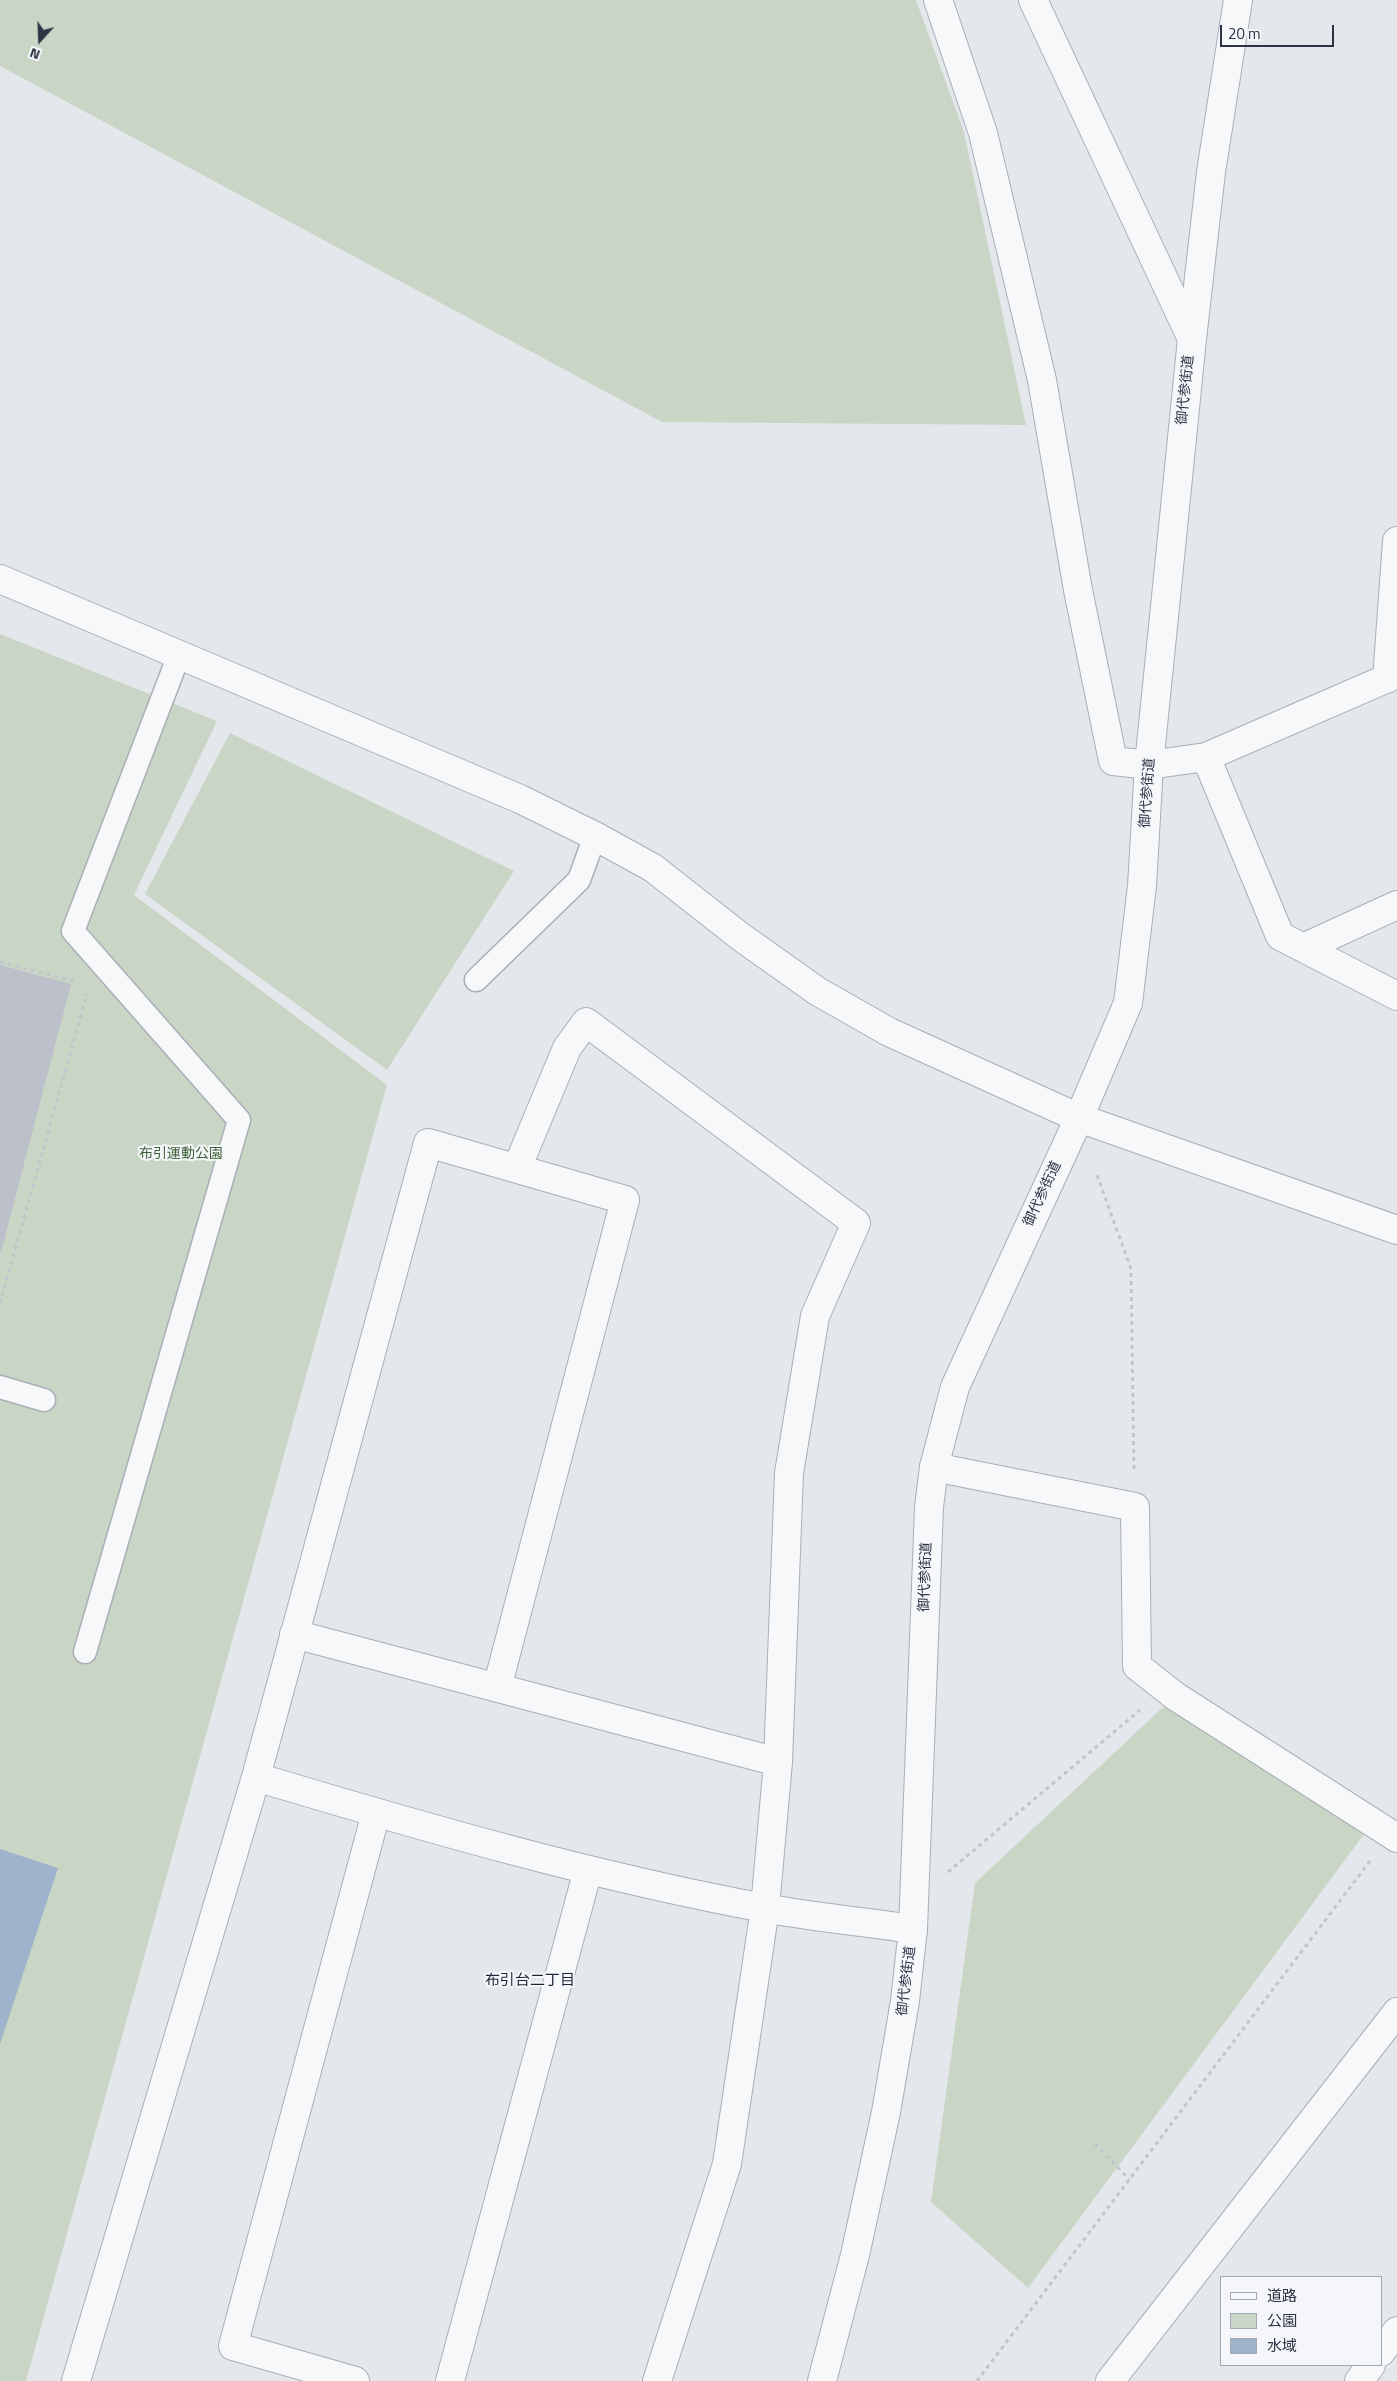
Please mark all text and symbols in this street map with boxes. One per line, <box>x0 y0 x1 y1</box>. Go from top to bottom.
north arrow <box>15 15 65 65</box>
scale bar <box>1222 15 1336 47</box>
text: 20 m <box>1228 22 1261 45</box>
text: N <box>27 43 43 66</box>
street label: 御代参街道 <box>1174 354 1198 426</box>
street label: 御代参街道 <box>1137 757 1159 829</box>
park label: 布引運動公園 <box>139 1147 223 1163</box>
street label: 御代参街道 <box>1021 1159 1065 1229</box>
street label: 御代参街道 <box>916 1542 936 1612</box>
street label: 御代参街道 <box>894 1945 920 2017</box>
district label: 布引台二丁目 <box>485 1972 575 1990</box>
legend <box>1220 2276 1382 2366</box>
text: 道路 <box>1267 2284 1297 2307</box>
text: 公園 <box>1267 2309 1297 2332</box>
text: 水域 <box>1267 2334 1297 2357</box>

